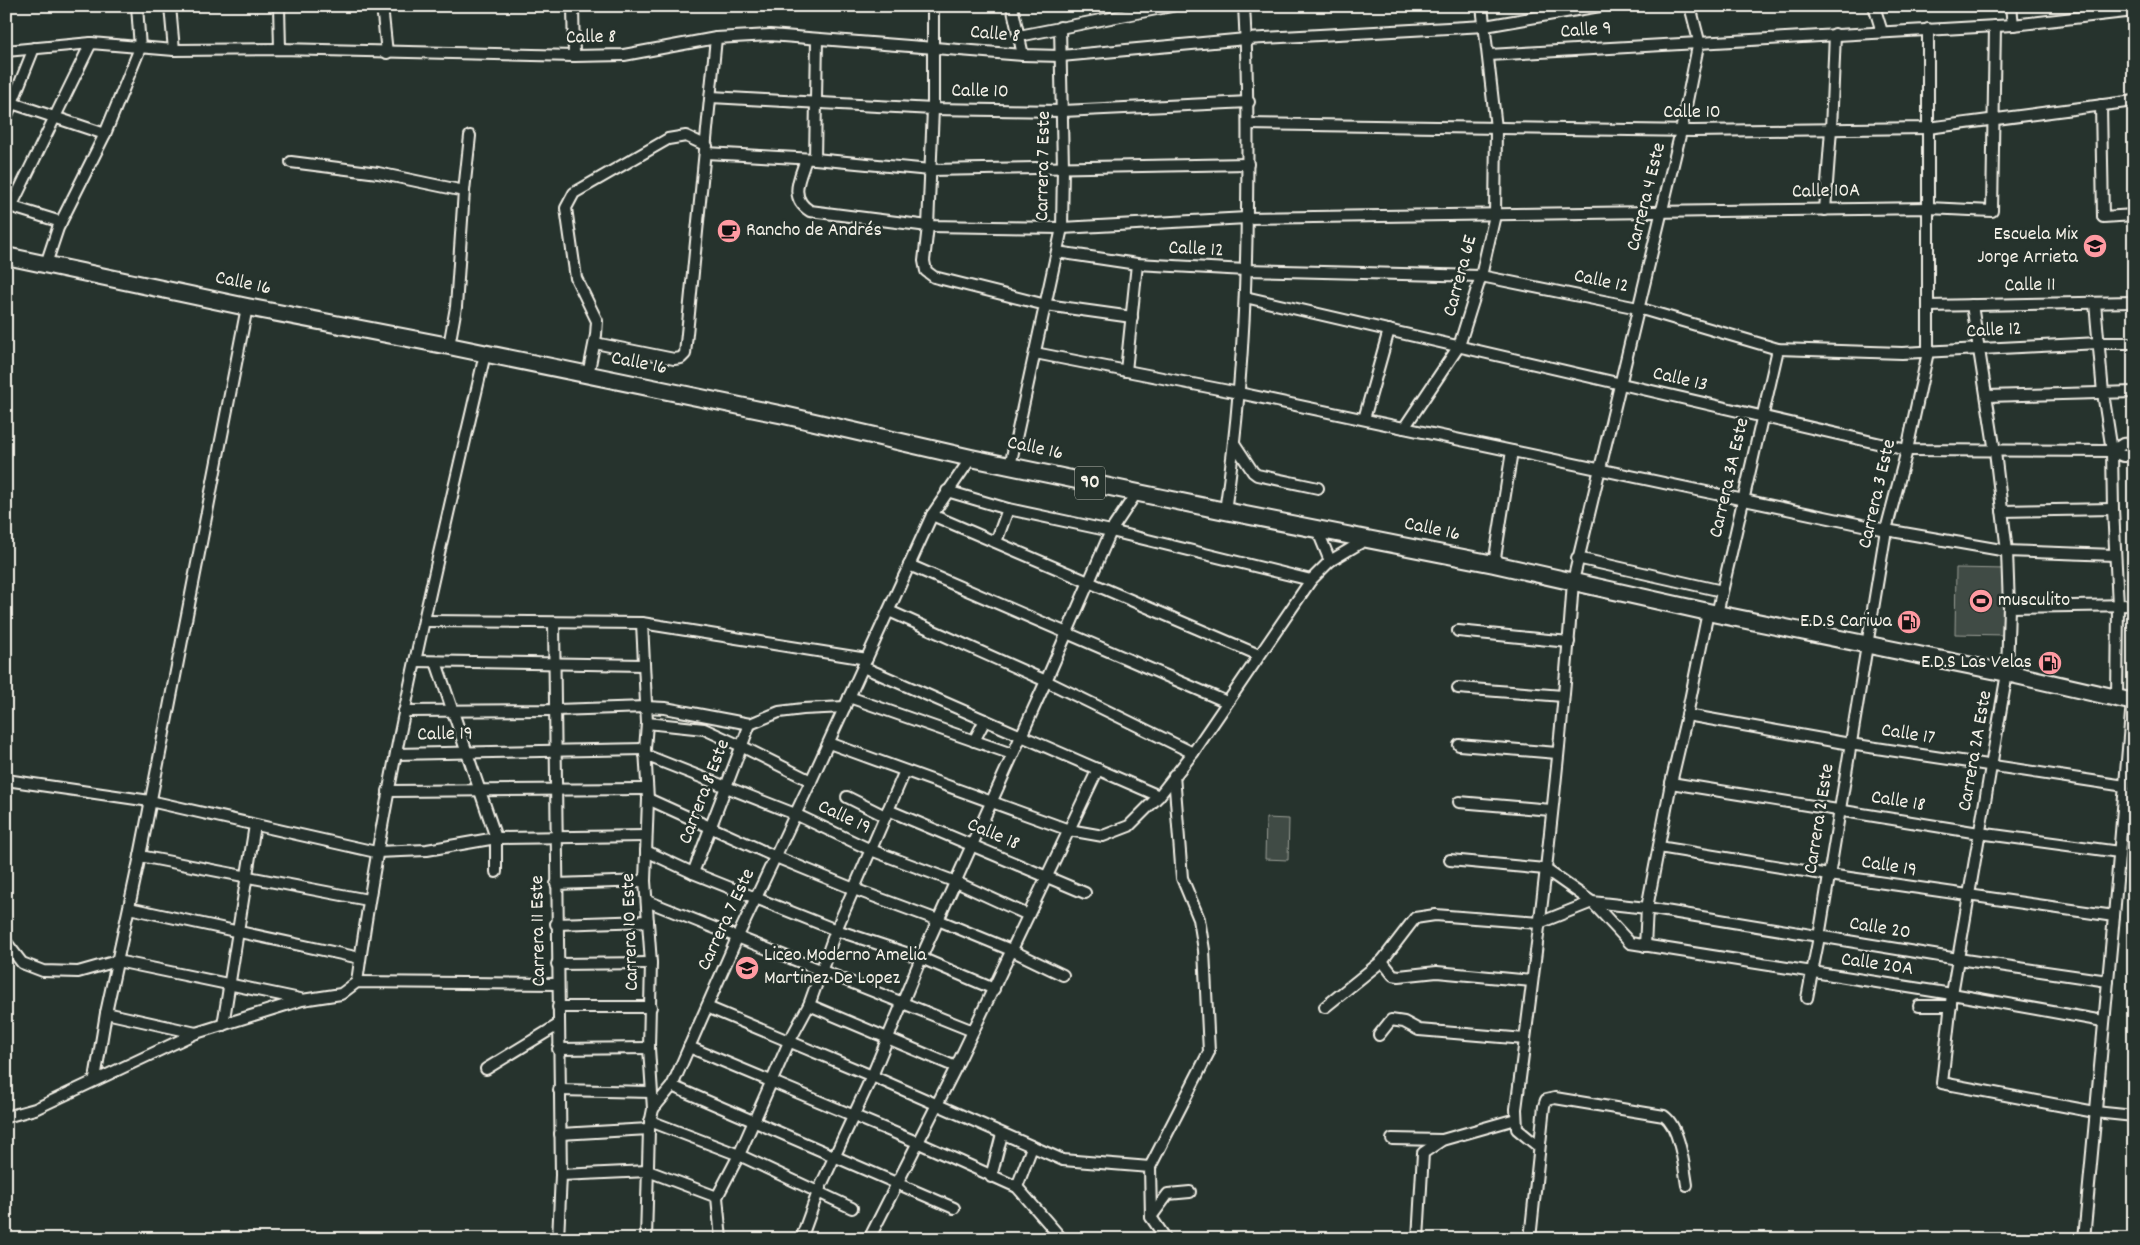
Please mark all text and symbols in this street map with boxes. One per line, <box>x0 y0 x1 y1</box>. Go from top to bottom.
street label: Calle 9 <box>1559 15 1613 47</box>
street label: Calle 8 <box>969 19 1021 51</box>
street label: Calle 8 <box>566 24 616 52</box>
street label: Calle 10 <box>951 78 1009 106</box>
street label: Calle 10 <box>1663 99 1721 127</box>
street label: Carrera 7 Este <box>1029 110 1059 221</box>
street label: Carrera 4 Este <box>1620 140 1674 254</box>
street label: Calle 10A <box>1792 177 1860 207</box>
place label: Rancho de Andrés <box>746 217 882 245</box>
cafe icon: Rancho de Andrés <box>716 218 742 244</box>
place label: Escuela Mix Jorge Arrieta <box>1977 221 2079 272</box>
street label: Carrera 6E <box>1437 232 1485 320</box>
school or university icon: Escuela Mix Jorge Arrieta <box>2082 233 2108 259</box>
street label: Calle 12 <box>1168 235 1224 265</box>
street label: Calle 12 <box>1571 263 1631 301</box>
street label: Calle 16 <box>213 264 273 304</box>
street label: Calle 11 <box>2004 272 2056 300</box>
street label: Calle 12 <box>1966 316 2022 346</box>
street label: Calle 16 <box>609 345 669 383</box>
street label: Calle 13 <box>1650 360 1710 400</box>
street label: Carrera 3A Este <box>1703 415 1757 541</box>
street label: Calle 16 <box>1005 429 1065 469</box>
street label: Carrera 3 Este <box>1852 436 1904 551</box>
road number: 90 <box>1075 466 1105 499</box>
street label: Calle 16 <box>1402 510 1462 550</box>
place label: musculito <box>1998 587 2070 615</box>
sports icon: musculito <box>1968 588 1994 614</box>
place label: E.D.S Cariwa <box>1800 608 1893 636</box>
fuel station icon: E.D.S Cariwa <box>1896 609 1922 635</box>
place label: E.D.S Las Velas <box>1921 649 2032 677</box>
fuel station icon: E.D.S Las Velas <box>2037 650 2063 676</box>
street label: Carrera 2A Este <box>1952 688 2000 814</box>
street label: Calle 17 <box>1879 717 1937 753</box>
street label: Calle 19 <box>417 721 473 749</box>
street label: Carrera 8 Este <box>672 735 738 849</box>
street label: Carrera 2 Este <box>1797 762 1843 876</box>
street label: Calle 18 <box>1869 784 1927 820</box>
street label: Calle 19 <box>813 794 875 842</box>
street label: Calle 18 <box>962 811 1024 859</box>
street label: Calle 19 <box>1859 849 1919 885</box>
street label: Carrera 7 Este <box>691 864 763 976</box>
street label: Carrera 10 Este <box>615 872 647 991</box>
street label: Carrera 11 Este <box>524 875 554 987</box>
street label: Calle 20 <box>1847 910 1913 948</box>
place label: Liceo Moderno Amelia Martinez De Lopez <box>764 942 927 993</box>
street label: Calle 20A <box>1839 946 1915 984</box>
school or university icon: Liceo Moderno Amelia Martinez De Lopez <box>734 955 760 981</box>

